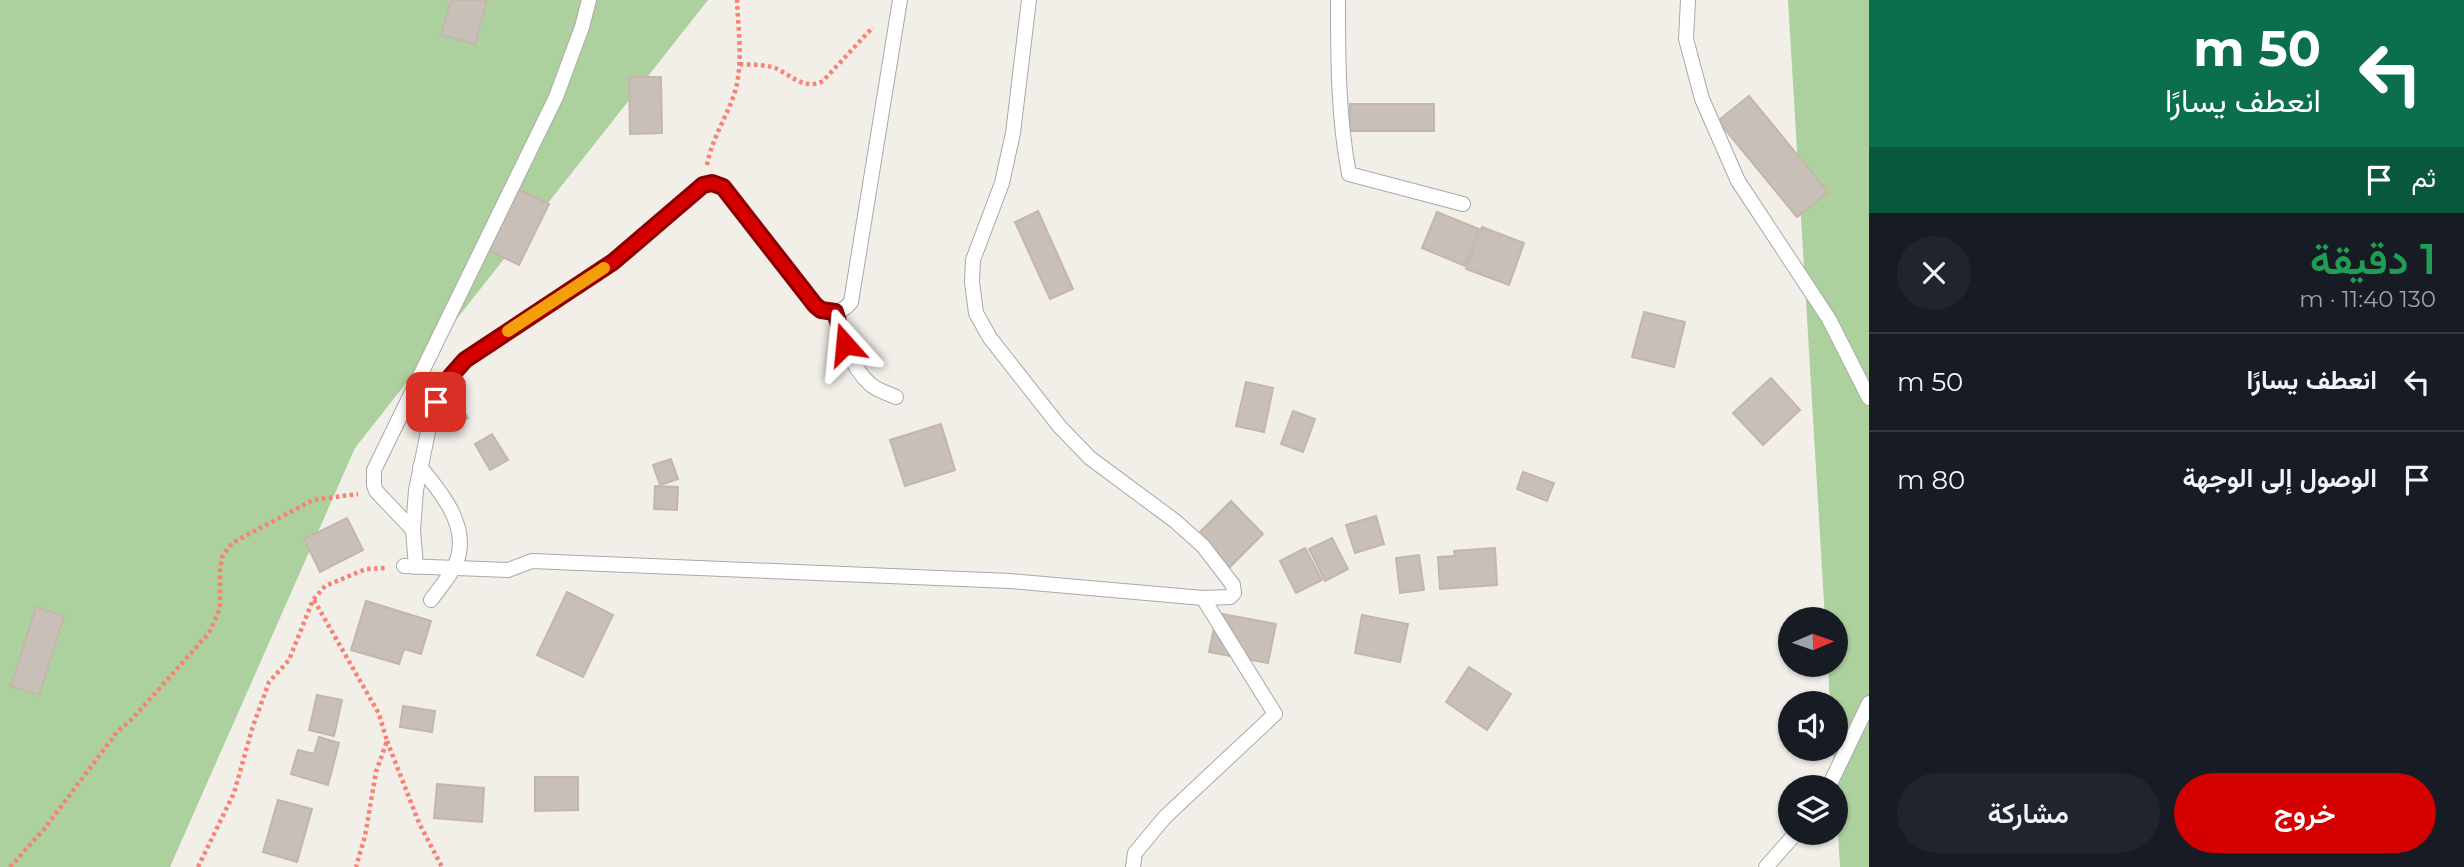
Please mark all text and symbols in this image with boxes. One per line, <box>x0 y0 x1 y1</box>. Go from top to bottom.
text: 50 m <box>2193 19 2321 78</box>
icon: left <box>2345 28 2436 119</box>
text: انعطف يسارًا <box>2165 81 2321 120</box>
icon: arrive <box>2360 161 2398 199</box>
text: ثم <box>2412 162 2436 194</box>
text: 1 دقيقة <box>2310 233 2436 285</box>
button: close <box>1897 236 1971 310</box>
text: 130 m · 11:40 <box>2299 285 2436 313</box>
position arrow <box>808 307 882 381</box>
icon: left <box>2398 363 2436 401</box>
text: انعطف يسارًا <box>2247 364 2377 396</box>
text: 50 m <box>1897 366 1963 398</box>
pin <box>406 372 466 432</box>
icon: arrive <box>417 383 455 421</box>
icon: arrive <box>2398 461 2436 499</box>
text: الوصول إلى الوجهة <box>2183 462 2377 494</box>
text: 80 m <box>1897 464 1965 496</box>
north arrow <box>1778 607 1848 677</box>
map controls <box>1778 607 1848 845</box>
button: sound <box>1778 691 1848 761</box>
button: مشاركة <box>1897 773 2160 853</box>
button: خروج <box>2174 773 2436 853</box>
button: layers <box>1778 775 1848 845</box>

